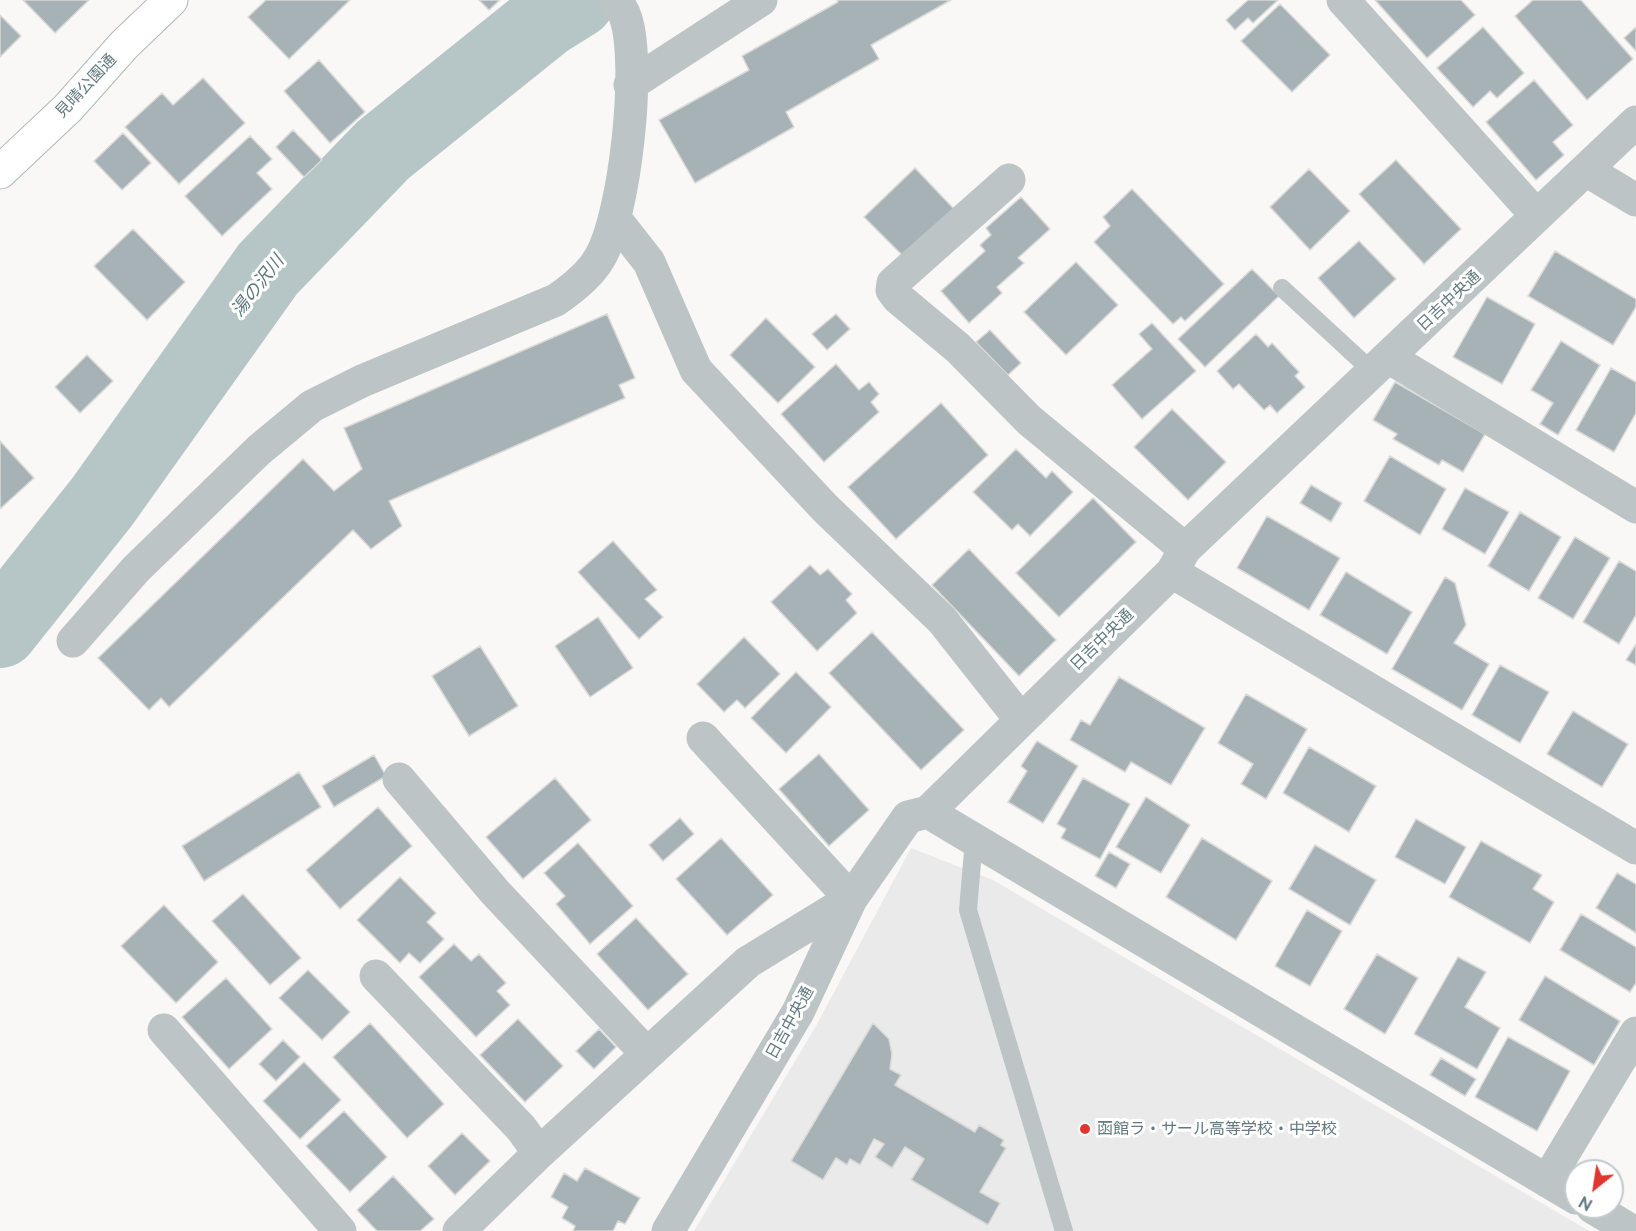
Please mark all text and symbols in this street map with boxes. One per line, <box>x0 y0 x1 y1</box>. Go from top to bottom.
street label: 見晴公園通 <box>52 50 120 122</box>
water label: 湯の沢川 <box>227 251 289 321</box>
street label: 日吉中央通 <box>1413 267 1485 335</box>
street label: 日吉中央通 <box>1067 605 1137 675</box>
street label: 日吉中央通 <box>762 983 818 1063</box>
place label: 函館ラ・サール高等学校・中学校 <box>1097 1119 1337 1139</box>
marker: 函館ラ・サール高等学校・中学校 <box>1078 1122 1092 1136</box>
north arrow <box>1564 1159 1624 1219</box>
text: N <box>1576 1192 1596 1215</box>

